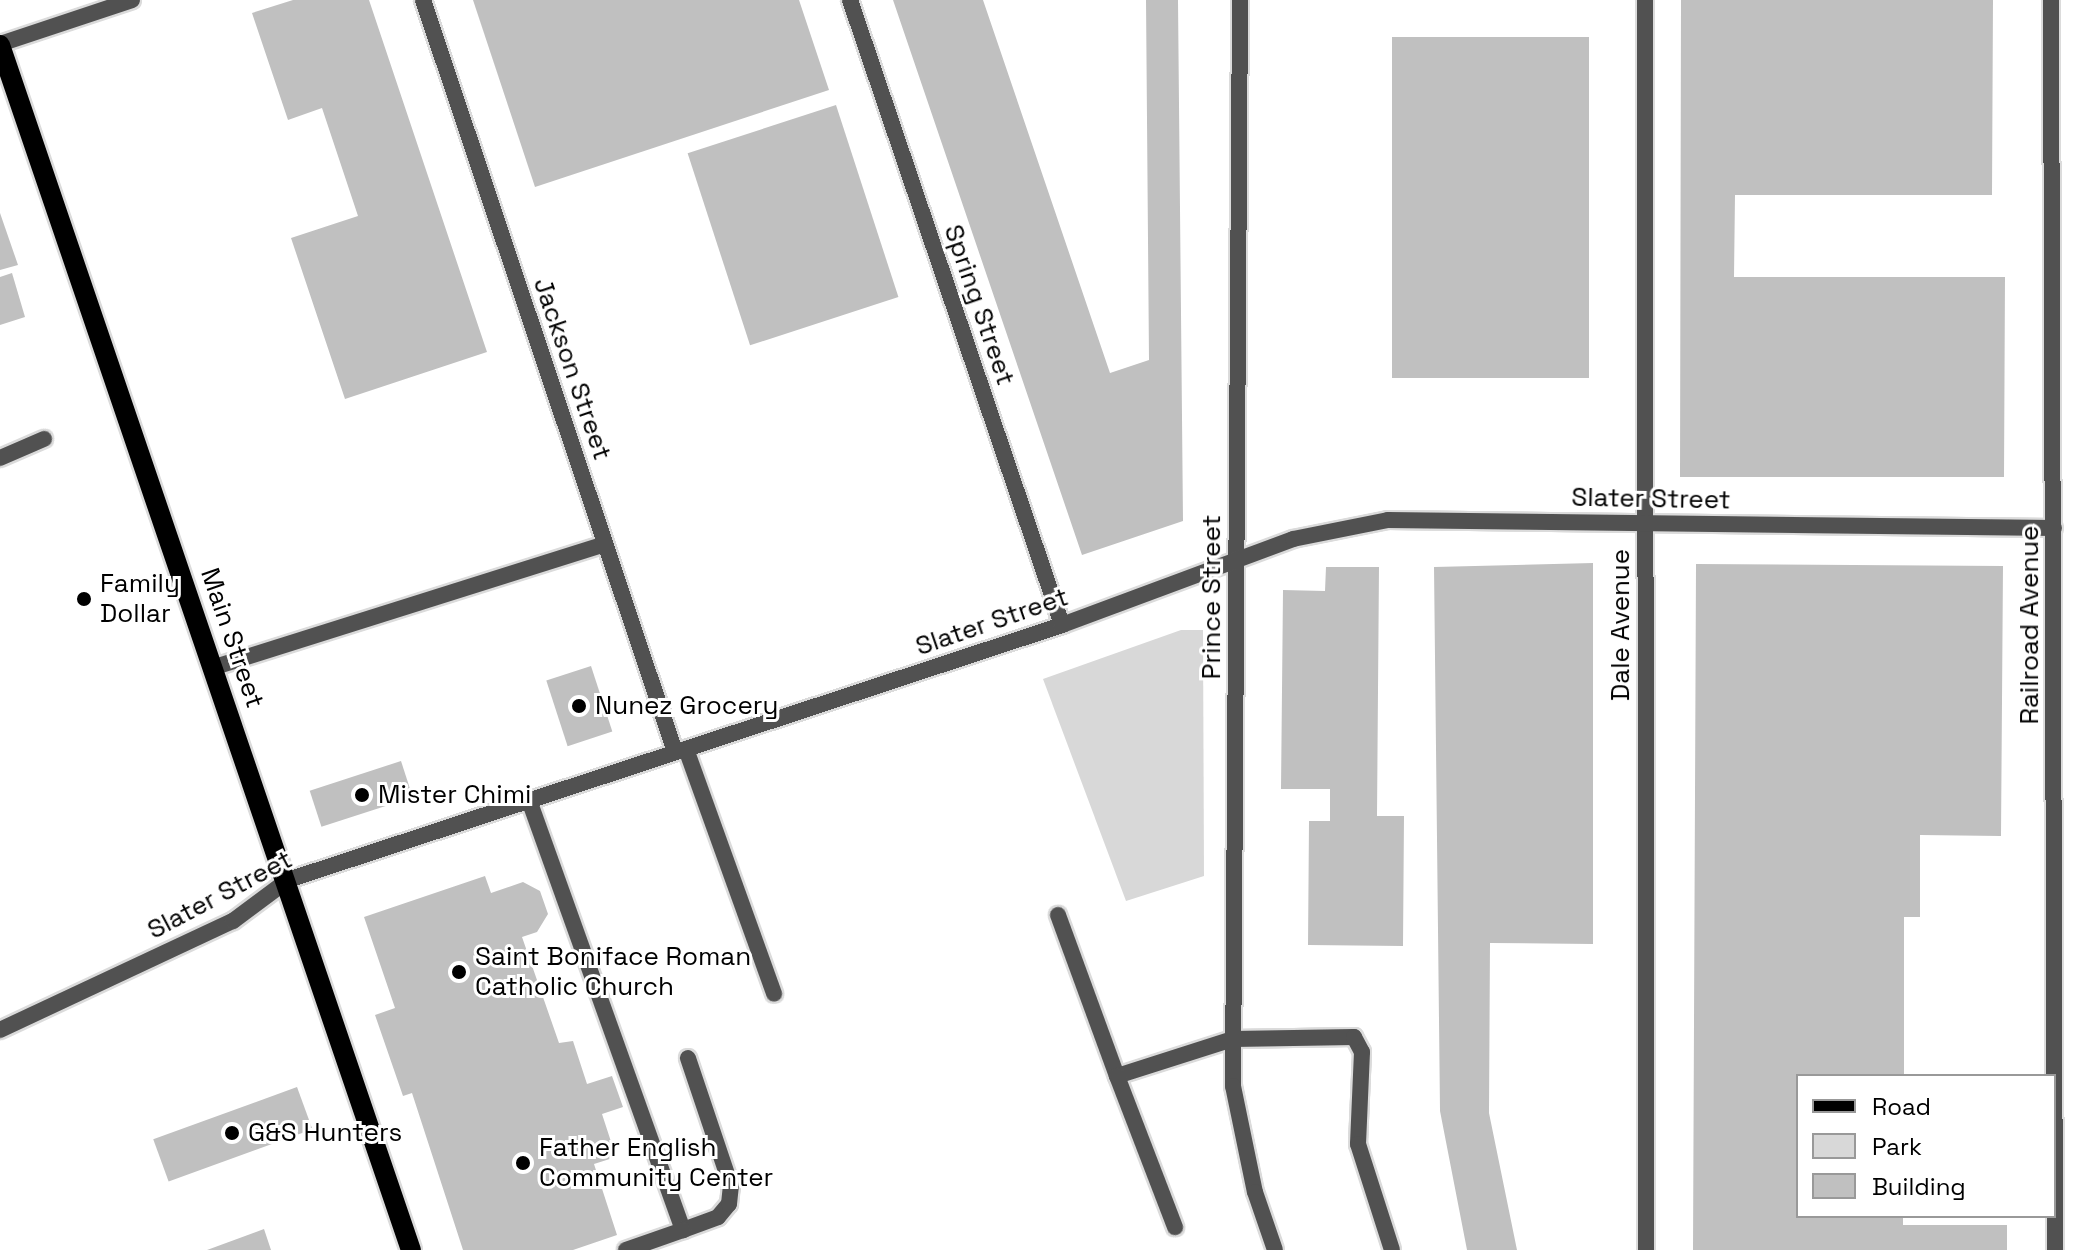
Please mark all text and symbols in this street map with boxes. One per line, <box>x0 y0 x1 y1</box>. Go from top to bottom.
street label: Spring Street <box>937 221 1021 389</box>
street label: Jackson Street <box>526 274 618 464</box>
street label: Slater Street <box>1571 482 1731 516</box>
street label: Prince Street <box>1196 515 1228 679</box>
street label: Railroad Avenue <box>2014 525 2046 725</box>
street label: Dale Avenue <box>1605 549 1637 701</box>
street label: Main Street <box>194 564 270 712</box>
place label: Family Dollar <box>100 568 180 630</box>
street label: Slater Street <box>912 581 1072 663</box>
marker: Family Dollar <box>75 590 93 608</box>
place label: Nunez Grocery <box>595 690 778 722</box>
marker: Nunez Grocery <box>570 697 588 715</box>
place label: Mister Chimi <box>378 779 531 811</box>
marker: Mister Chimi <box>353 786 371 804</box>
street label: Slater Street <box>142 844 298 946</box>
place label: Saint Boniface Roman Catholic Church <box>475 941 751 1002</box>
marker: Saint Boniface Roman Catholic Church <box>450 963 468 981</box>
legend <box>1796 1074 2056 1218</box>
text: Road <box>1872 1091 1931 1122</box>
place label: G&S Hunters <box>248 1117 402 1149</box>
marker: G&S Hunters <box>223 1124 241 1142</box>
text: Park <box>1872 1131 1922 1162</box>
place label: Father English Community Center <box>539 1132 773 1194</box>
marker: Father English Community Center <box>514 1154 532 1172</box>
text: Building <box>1872 1171 1966 1202</box>

